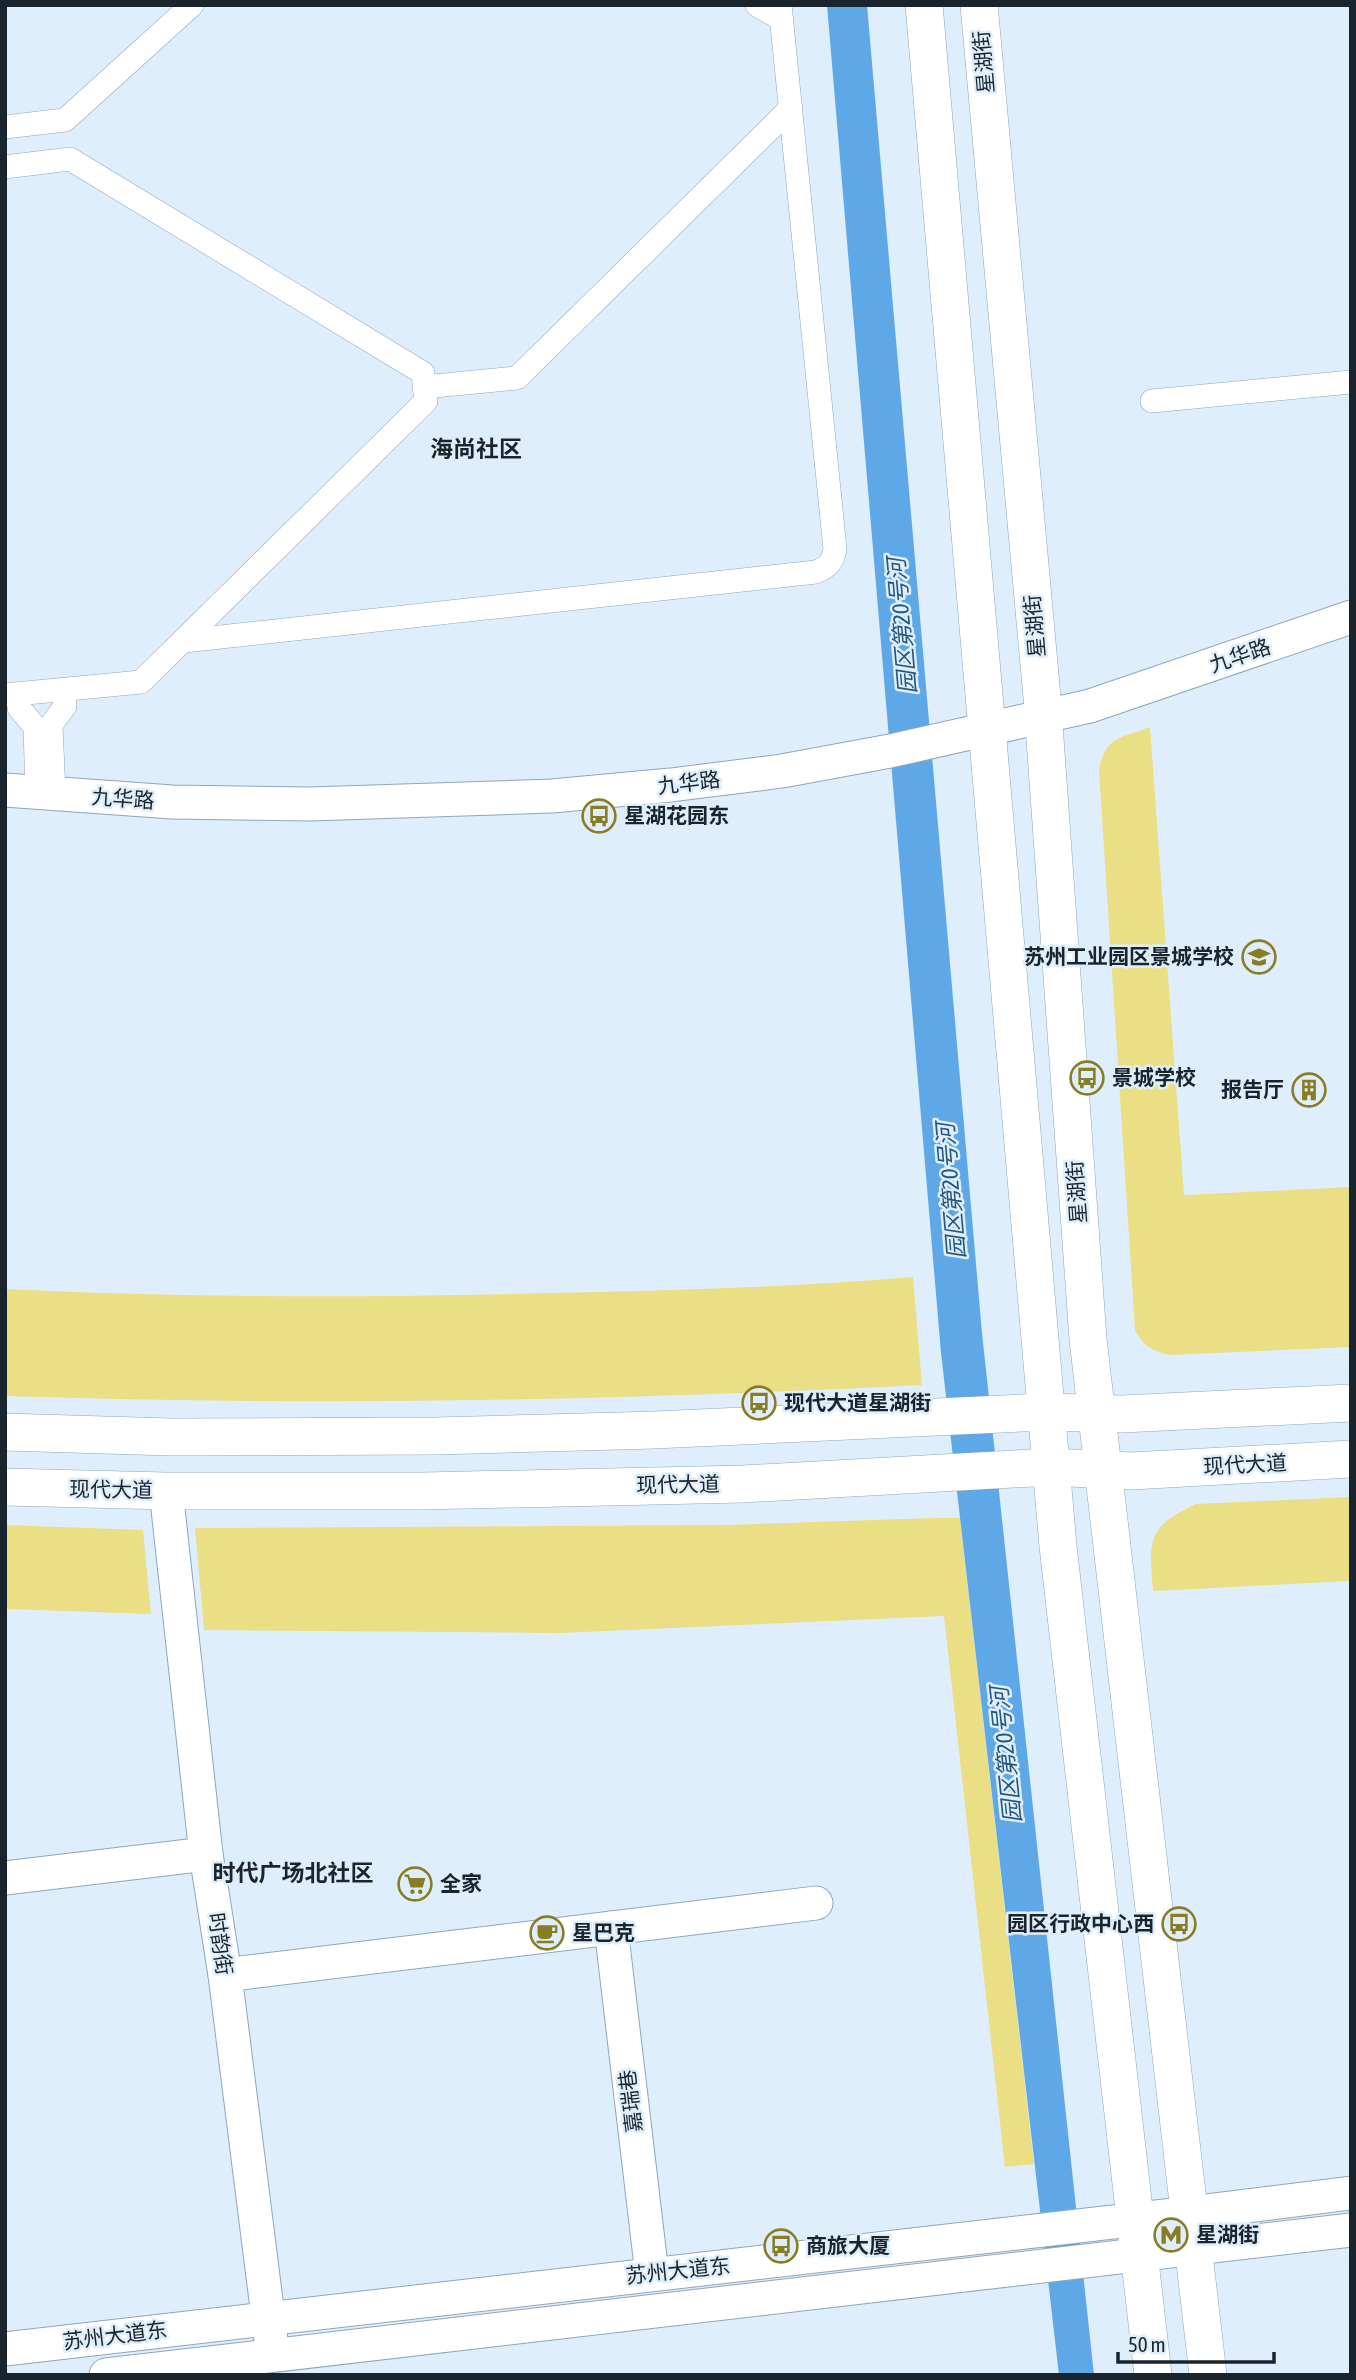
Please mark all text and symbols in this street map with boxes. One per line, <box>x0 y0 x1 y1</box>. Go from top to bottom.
street label: 星湖街 <box>968 30 998 95</box>
district label: 海尚社区 <box>430 436 522 462</box>
water label: 园区第20号河 <box>883 553 921 695</box>
street label: 星湖街 <box>1019 594 1049 659</box>
street label: 九华路 <box>1206 633 1273 677</box>
street label: 九华路 <box>656 766 722 798</box>
street label: 九华路 <box>91 784 155 812</box>
bus stop icon: 星湖花园东 <box>580 797 618 835</box>
place label: 星湖花园东 <box>624 803 729 827</box>
school or university icon: 苏州工业园区景城学校 <box>1240 938 1278 976</box>
place label: 苏州工业园区景城学校 <box>1024 944 1234 968</box>
bus stop icon: 景城学校 <box>1068 1059 1106 1097</box>
place label: 景城学校 <box>1112 1065 1196 1089</box>
building icon: 报告厅 <box>1290 1071 1328 1109</box>
place label: 报告厅 <box>1221 1077 1284 1101</box>
water label: 园区第20号河 <box>932 1118 970 1260</box>
street label: 星湖街 <box>1062 1160 1090 1224</box>
bus stop icon: 现代大道星湖街 <box>740 1384 778 1422</box>
place label: 现代大道星湖街 <box>784 1390 931 1414</box>
street label: 现代大道 <box>1202 1450 1288 1478</box>
street label: 现代大道 <box>636 1471 720 1497</box>
street label: 现代大道 <box>69 1476 153 1502</box>
water label: 园区第20号河 <box>986 1682 1026 1824</box>
district label: 时代广场北社区 <box>213 1860 374 1886</box>
supermarket icon: 全家 <box>396 1865 434 1903</box>
place label: 全家 <box>440 1871 482 1895</box>
bus stop icon: 园区行政中心西 <box>1160 1905 1198 1943</box>
street label: 时韵街 <box>205 1911 237 1977</box>
place label: 园区行政中心西 <box>1007 1911 1154 1935</box>
cafe icon: 星巴克 <box>528 1914 566 1952</box>
place label: 星巴克 <box>572 1920 635 1944</box>
street label: 嘉瑞巷 <box>614 2068 646 2134</box>
metro station icon: 星湖街 <box>1152 2216 1190 2254</box>
place label: 星湖街 <box>1196 2222 1259 2246</box>
bus stop icon: 商旅大厦 <box>762 2227 800 2265</box>
place label: 商旅大厦 <box>806 2233 890 2257</box>
street label: 苏州大道东 <box>624 2253 731 2287</box>
street label: 苏州大道东 <box>61 2317 168 2353</box>
scale bar <box>1118 2320 1274 2364</box>
text: 50 m <box>1128 2332 1166 2356</box>

